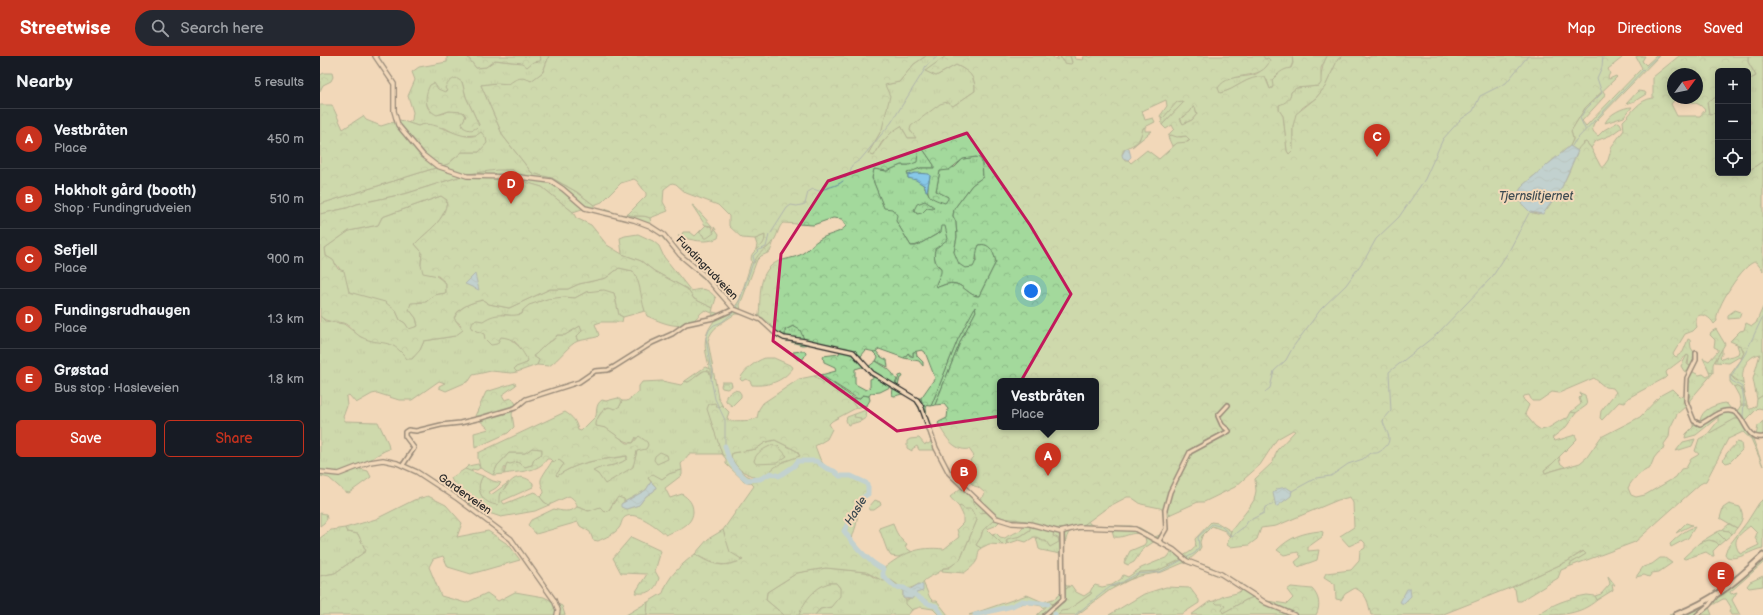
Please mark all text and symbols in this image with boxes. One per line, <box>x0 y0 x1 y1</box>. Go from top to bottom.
search box <box>135 10 415 46</box>
text: Streetwise <box>20 17 111 40</box>
icon: search <box>149 17 171 39</box>
text: Search here <box>181 19 264 38</box>
text: Map <box>1567 20 1595 37</box>
text: Directions <box>1617 20 1682 37</box>
text: Saved <box>1704 20 1743 37</box>
north arrow <box>1667 68 1703 104</box>
map controls <box>1715 68 1751 176</box>
button: + <box>1715 68 1751 104</box>
text: Nearby <box>16 72 73 92</box>
text: 5 results <box>254 74 304 90</box>
button: − <box>1715 104 1751 140</box>
text: Vestbråten <box>54 121 128 140</box>
pin: C <box>1364 124 1390 157</box>
text: A <box>25 131 33 147</box>
text: 450 m <box>267 131 304 147</box>
text: Place <box>54 140 87 156</box>
button: locate <box>1715 140 1751 176</box>
pin: D <box>498 171 524 204</box>
text: Hokholt gård (booth) <box>54 181 196 200</box>
water label: Tjernslitjernet <box>1499 189 1574 204</box>
text: B <box>24 191 34 207</box>
text: 510 m <box>270 191 304 207</box>
text: Shop · Fundingrudveien <box>54 200 191 216</box>
street label: Fundingrudveien <box>673 233 741 303</box>
text: Sefjell <box>54 241 98 260</box>
text: C <box>24 251 34 267</box>
text: 900 m <box>267 251 304 267</box>
text: Place <box>54 260 87 276</box>
your location <box>1021 281 1041 301</box>
text: Fundingsrudhaugen <box>54 301 190 320</box>
text: D <box>24 311 34 327</box>
text: 1.3 km <box>268 311 304 327</box>
text: Place <box>54 320 87 336</box>
text: Grøstad <box>54 361 109 380</box>
text: E <box>25 371 33 387</box>
text: 1.8 km <box>268 371 304 387</box>
popup <box>997 378 1099 430</box>
text: Bus stop · Hasleveien <box>54 380 179 396</box>
text: Vestbråten <box>1011 387 1085 406</box>
text: Place <box>1011 406 1044 422</box>
button: Save <box>16 420 156 457</box>
button: Share <box>164 420 304 457</box>
pin: A <box>1035 443 1061 476</box>
pin: B <box>951 459 977 492</box>
street label: Garderveien <box>436 471 494 517</box>
water label: Hasle <box>841 494 871 528</box>
pin: E <box>1708 562 1734 595</box>

